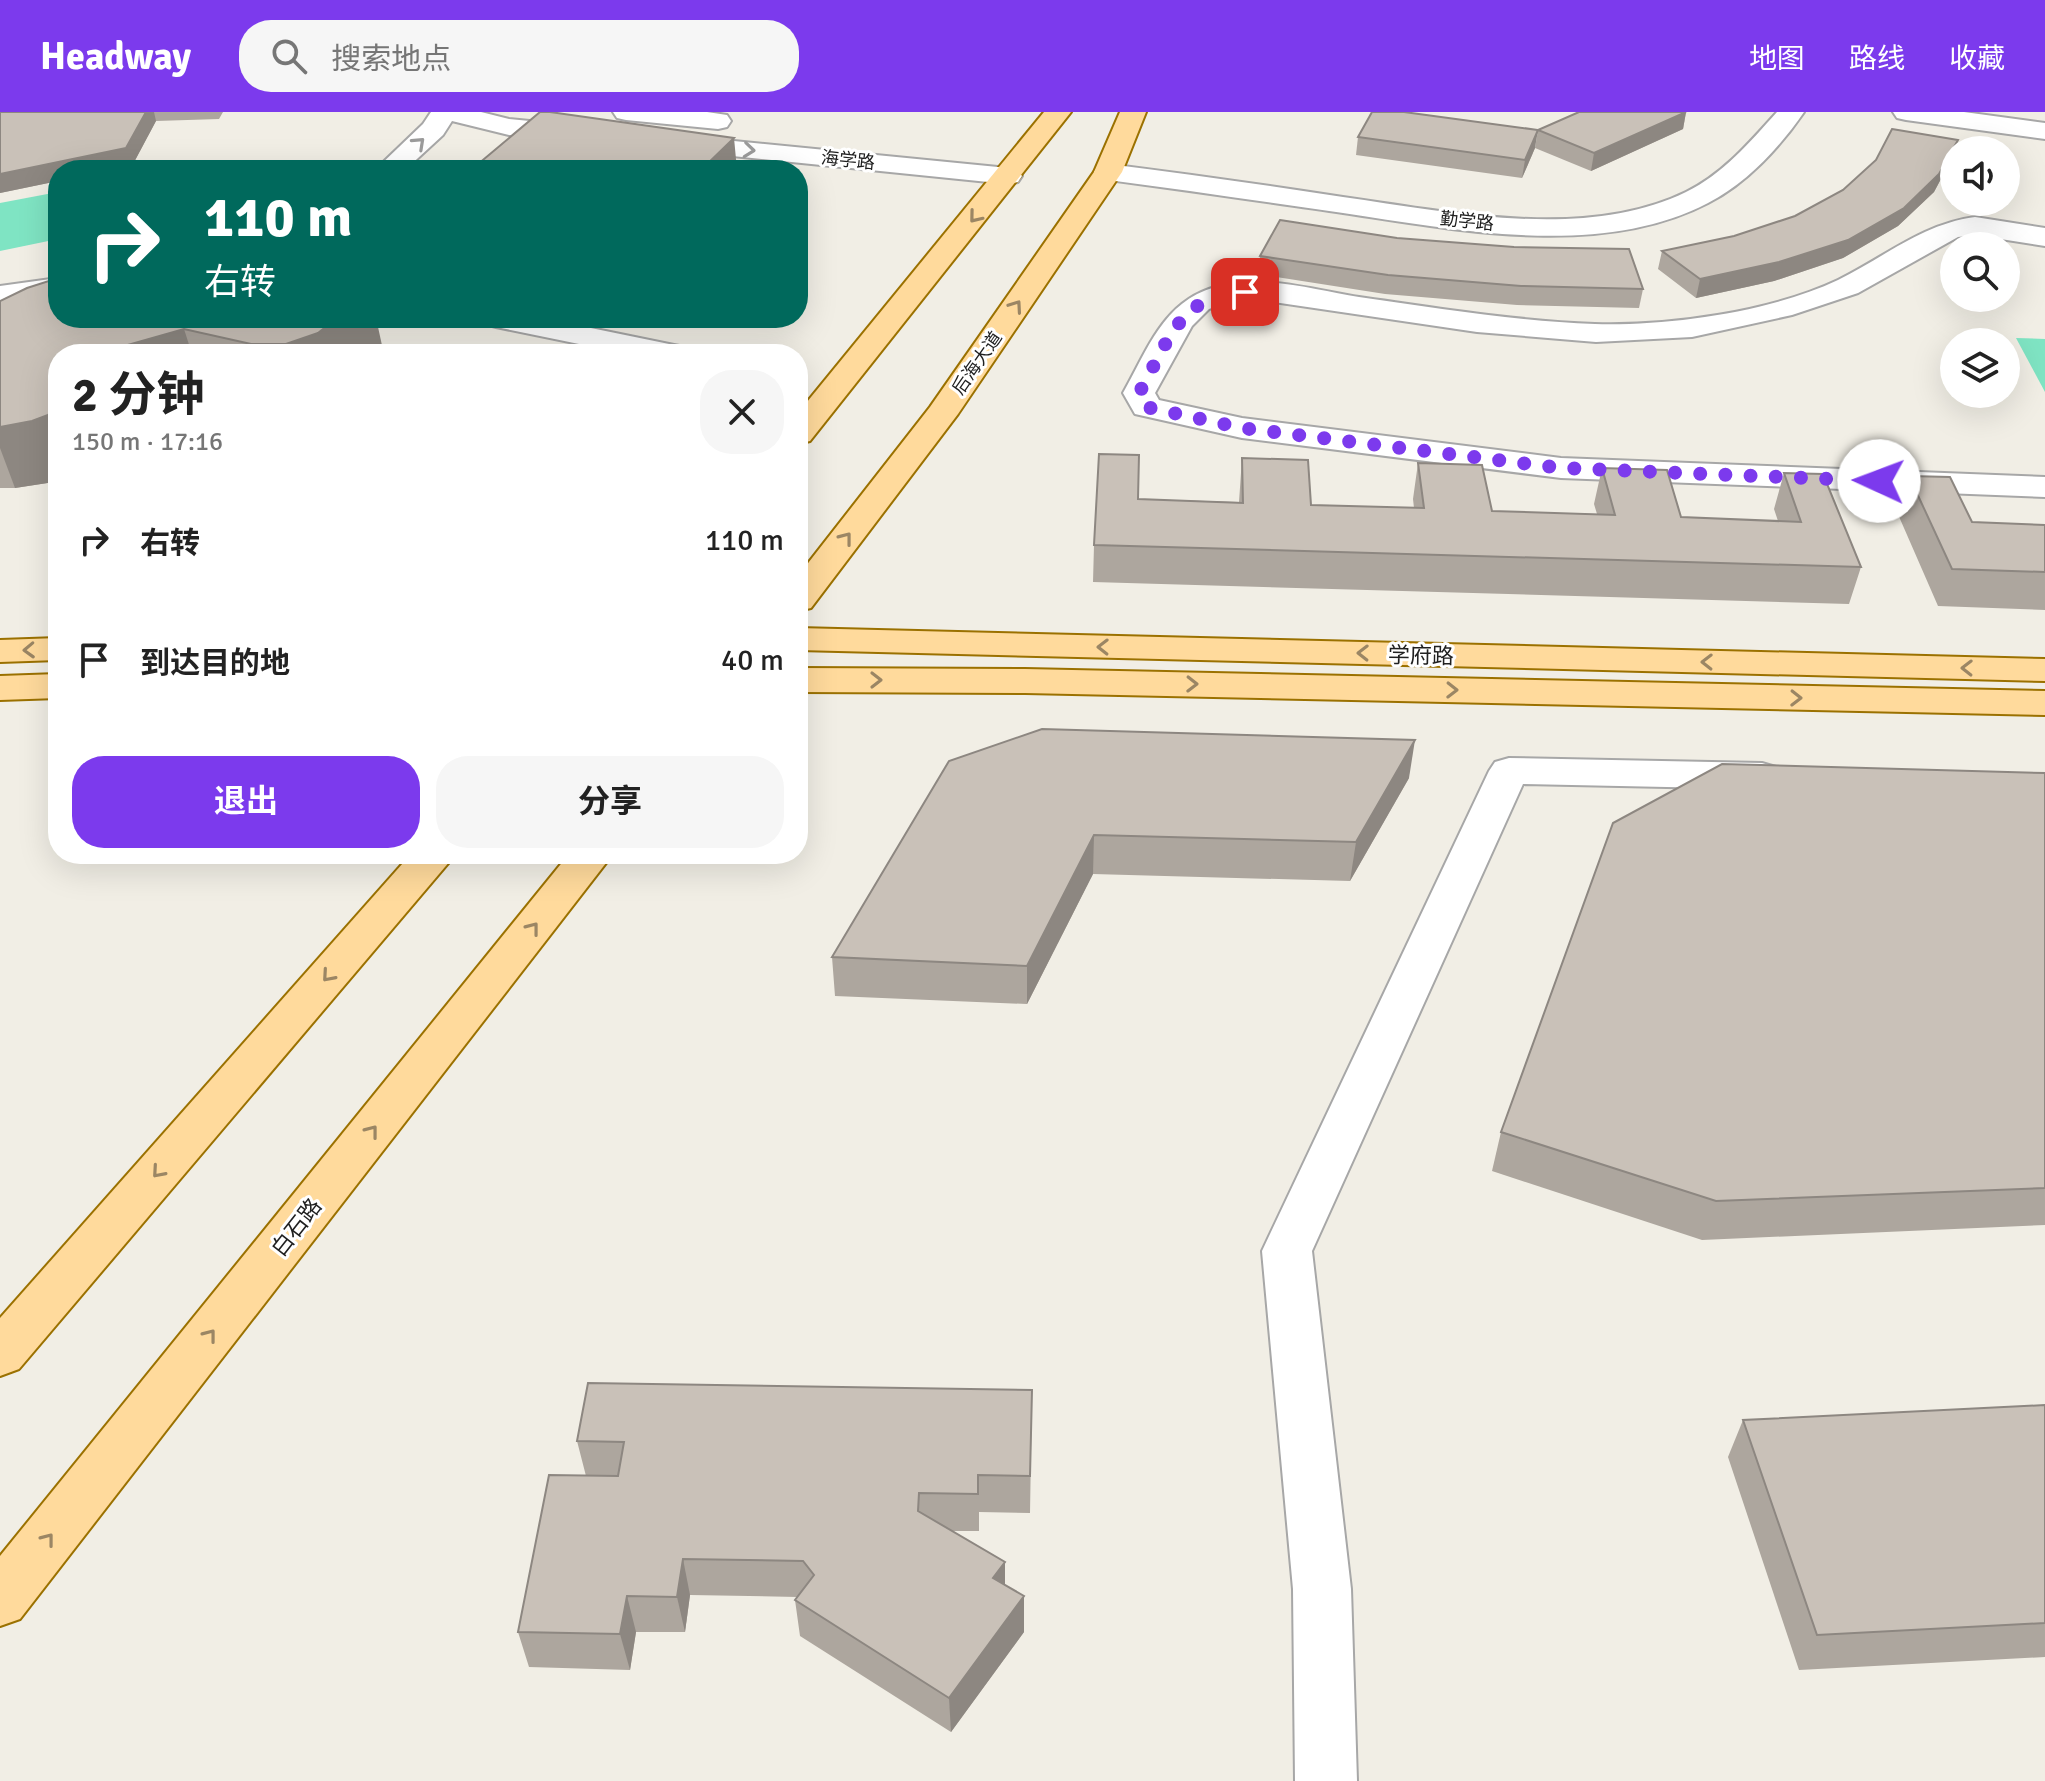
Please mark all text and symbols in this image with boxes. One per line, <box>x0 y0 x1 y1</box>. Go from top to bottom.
search box <box>239 20 799 92</box>
text: Headway <box>40 33 191 80</box>
icon: search <box>267 34 311 78</box>
text: 搜索地点 <box>331 41 451 78</box>
text: 地图 <box>1749 42 1805 76</box>
text: 路线 <box>1849 42 1905 76</box>
text: 收藏 <box>1949 42 2005 76</box>
map controls <box>1940 136 2020 408</box>
button: sound <box>1940 136 2020 216</box>
one-way arrow <box>410 138 424 152</box>
one-way arrow <box>743 142 756 159</box>
street label: 海学路 <box>820 146 876 174</box>
text: 110 m <box>204 183 352 252</box>
icon: right <box>72 192 176 296</box>
street label: 勤学路 <box>1439 207 1495 235</box>
one-way arrow <box>970 208 985 222</box>
button: search <box>1940 232 2020 312</box>
pin <box>1211 258 1279 326</box>
text: 右转 <box>204 260 276 305</box>
icon: arrive <box>1223 270 1267 314</box>
one-way arrow <box>1006 300 1021 314</box>
street label: 后海大道 <box>947 327 1007 399</box>
button: layers <box>1940 328 2020 408</box>
text: 2 分钟 <box>72 366 204 425</box>
button: close <box>700 370 784 454</box>
text: 150 m · 17:16 <box>72 426 223 458</box>
position arrow <box>1837 439 1921 523</box>
icon: right <box>72 518 116 562</box>
text: 110 m <box>705 522 784 559</box>
text: 右转 <box>140 525 200 562</box>
one-way arrow <box>836 532 850 547</box>
icon: arrive <box>72 638 116 682</box>
one-way arrow <box>1096 638 1109 656</box>
one-way arrow <box>22 641 35 658</box>
street label: 学府路 <box>1388 641 1454 670</box>
text: 40 m <box>721 642 784 679</box>
text: 到达目的地 <box>140 645 290 682</box>
one-way arrow <box>1356 645 1369 662</box>
one-way arrow <box>1700 653 1713 670</box>
one-way arrow <box>1960 659 1973 677</box>
one-way arrow <box>870 671 883 689</box>
one-way arrow <box>1186 676 1199 693</box>
one-way arrow <box>1446 681 1459 699</box>
one-way arrow <box>1790 689 1803 706</box>
button: 退出 <box>72 756 420 848</box>
button: 分享 <box>436 756 784 848</box>
one-way arrow <box>523 923 538 937</box>
one-way arrow <box>323 966 338 981</box>
one-way arrow <box>362 1125 376 1140</box>
one-way arrow <box>153 1163 168 1178</box>
street label: 白石路 <box>265 1193 327 1262</box>
one-way arrow <box>200 1330 215 1344</box>
one-way arrow <box>39 1533 53 1548</box>

